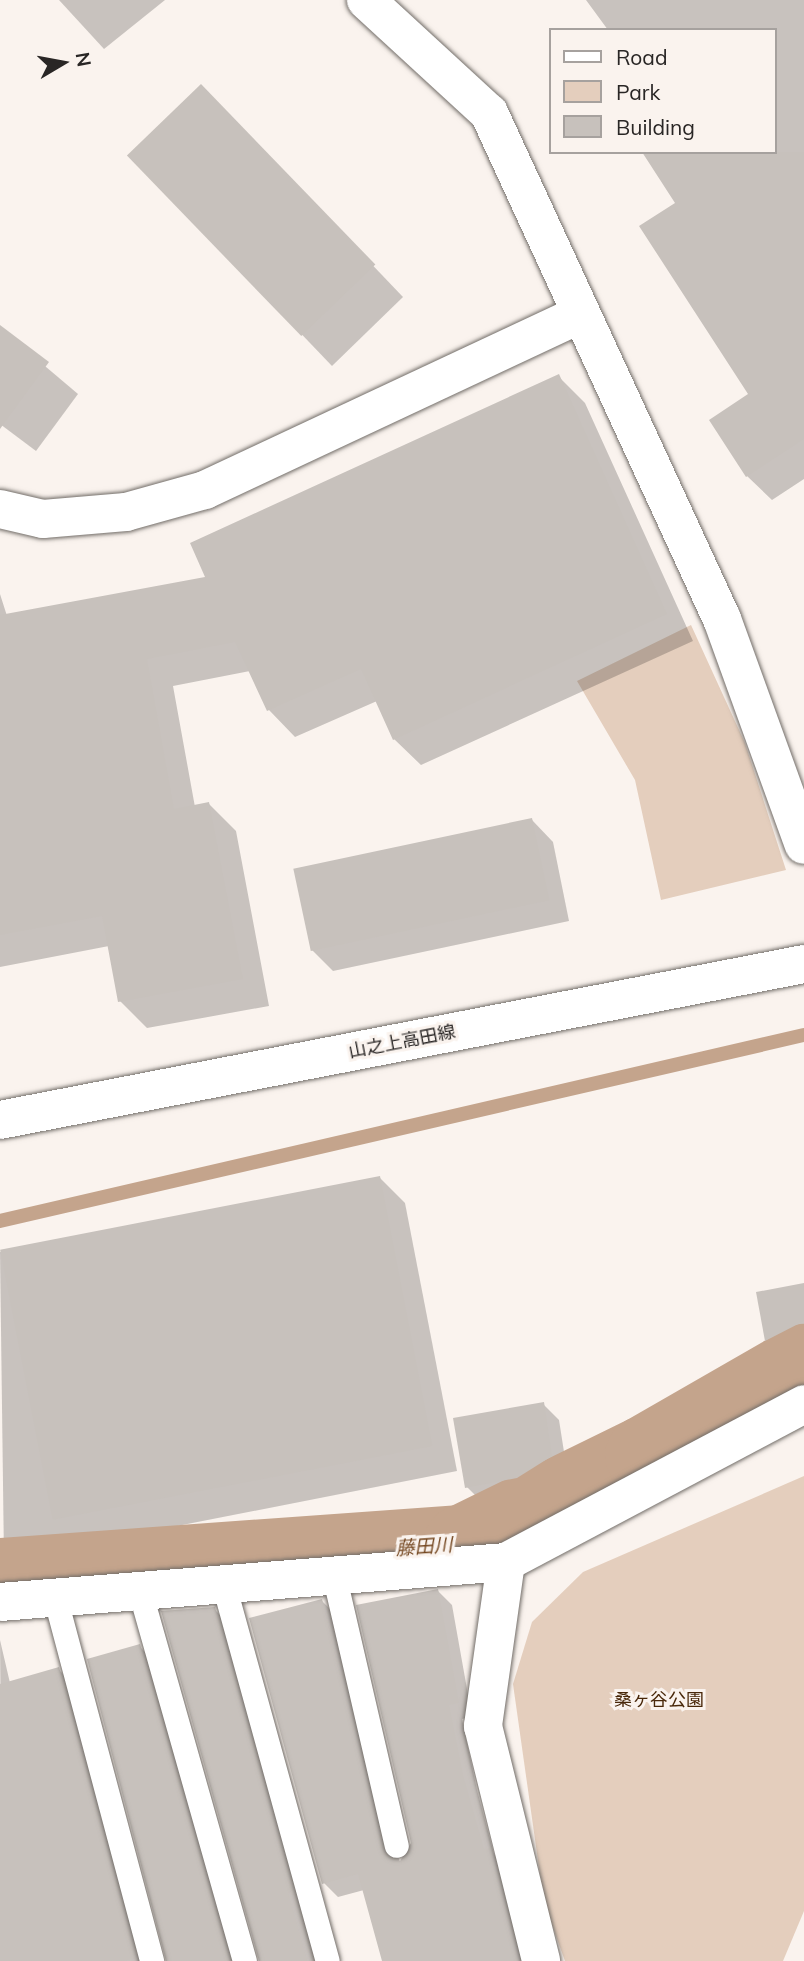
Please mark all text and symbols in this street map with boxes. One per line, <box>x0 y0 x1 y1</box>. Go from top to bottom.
north arrow <box>28 28 98 98</box>
legend <box>548 28 776 154</box>
text: Road <box>616 44 667 70</box>
text: N <box>71 50 97 69</box>
text: Park <box>616 79 660 105</box>
text: Building <box>616 114 695 140</box>
street label: 山之上高田線 <box>347 1021 457 1063</box>
water label: 藤田川 <box>395 1534 453 1560</box>
park label: 桑ヶ谷公園 <box>614 1689 704 1711</box>

